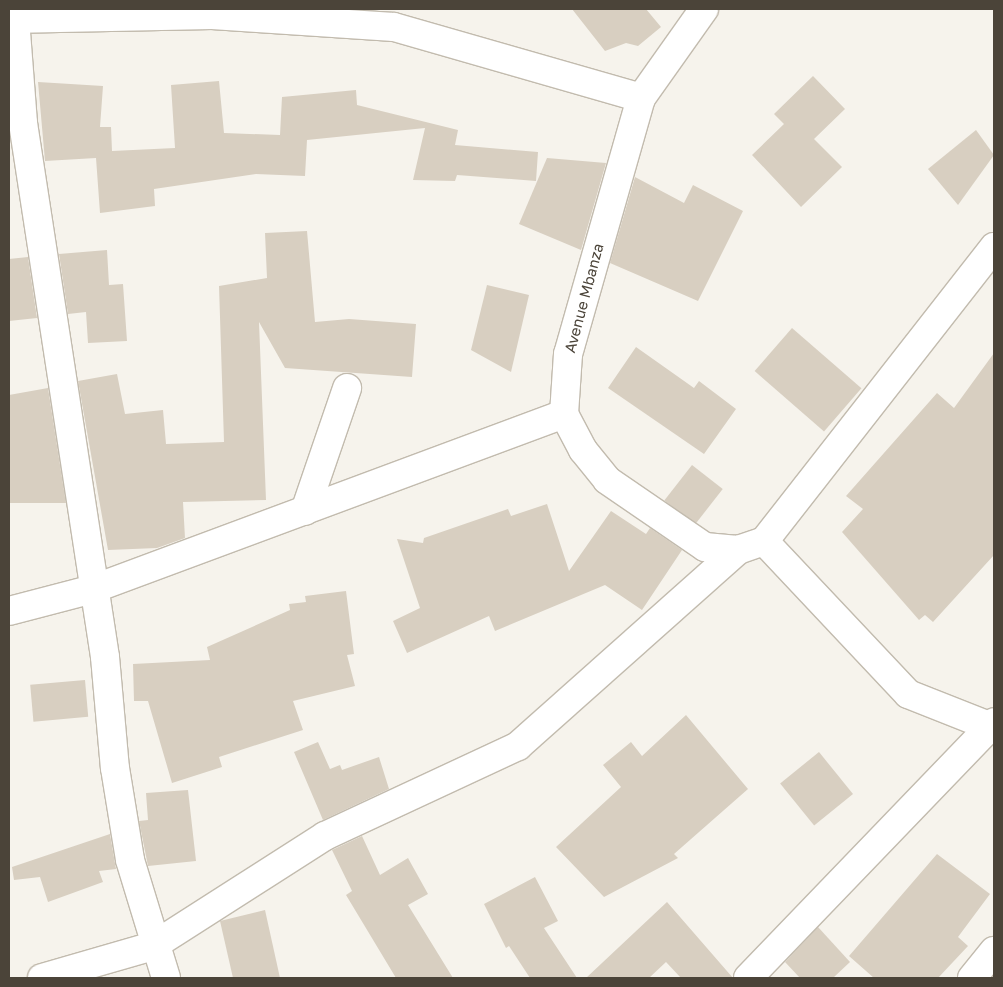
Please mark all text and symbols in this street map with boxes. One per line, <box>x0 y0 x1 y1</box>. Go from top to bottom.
street label: Avenue Mbanza <box>561 241 607 355</box>

